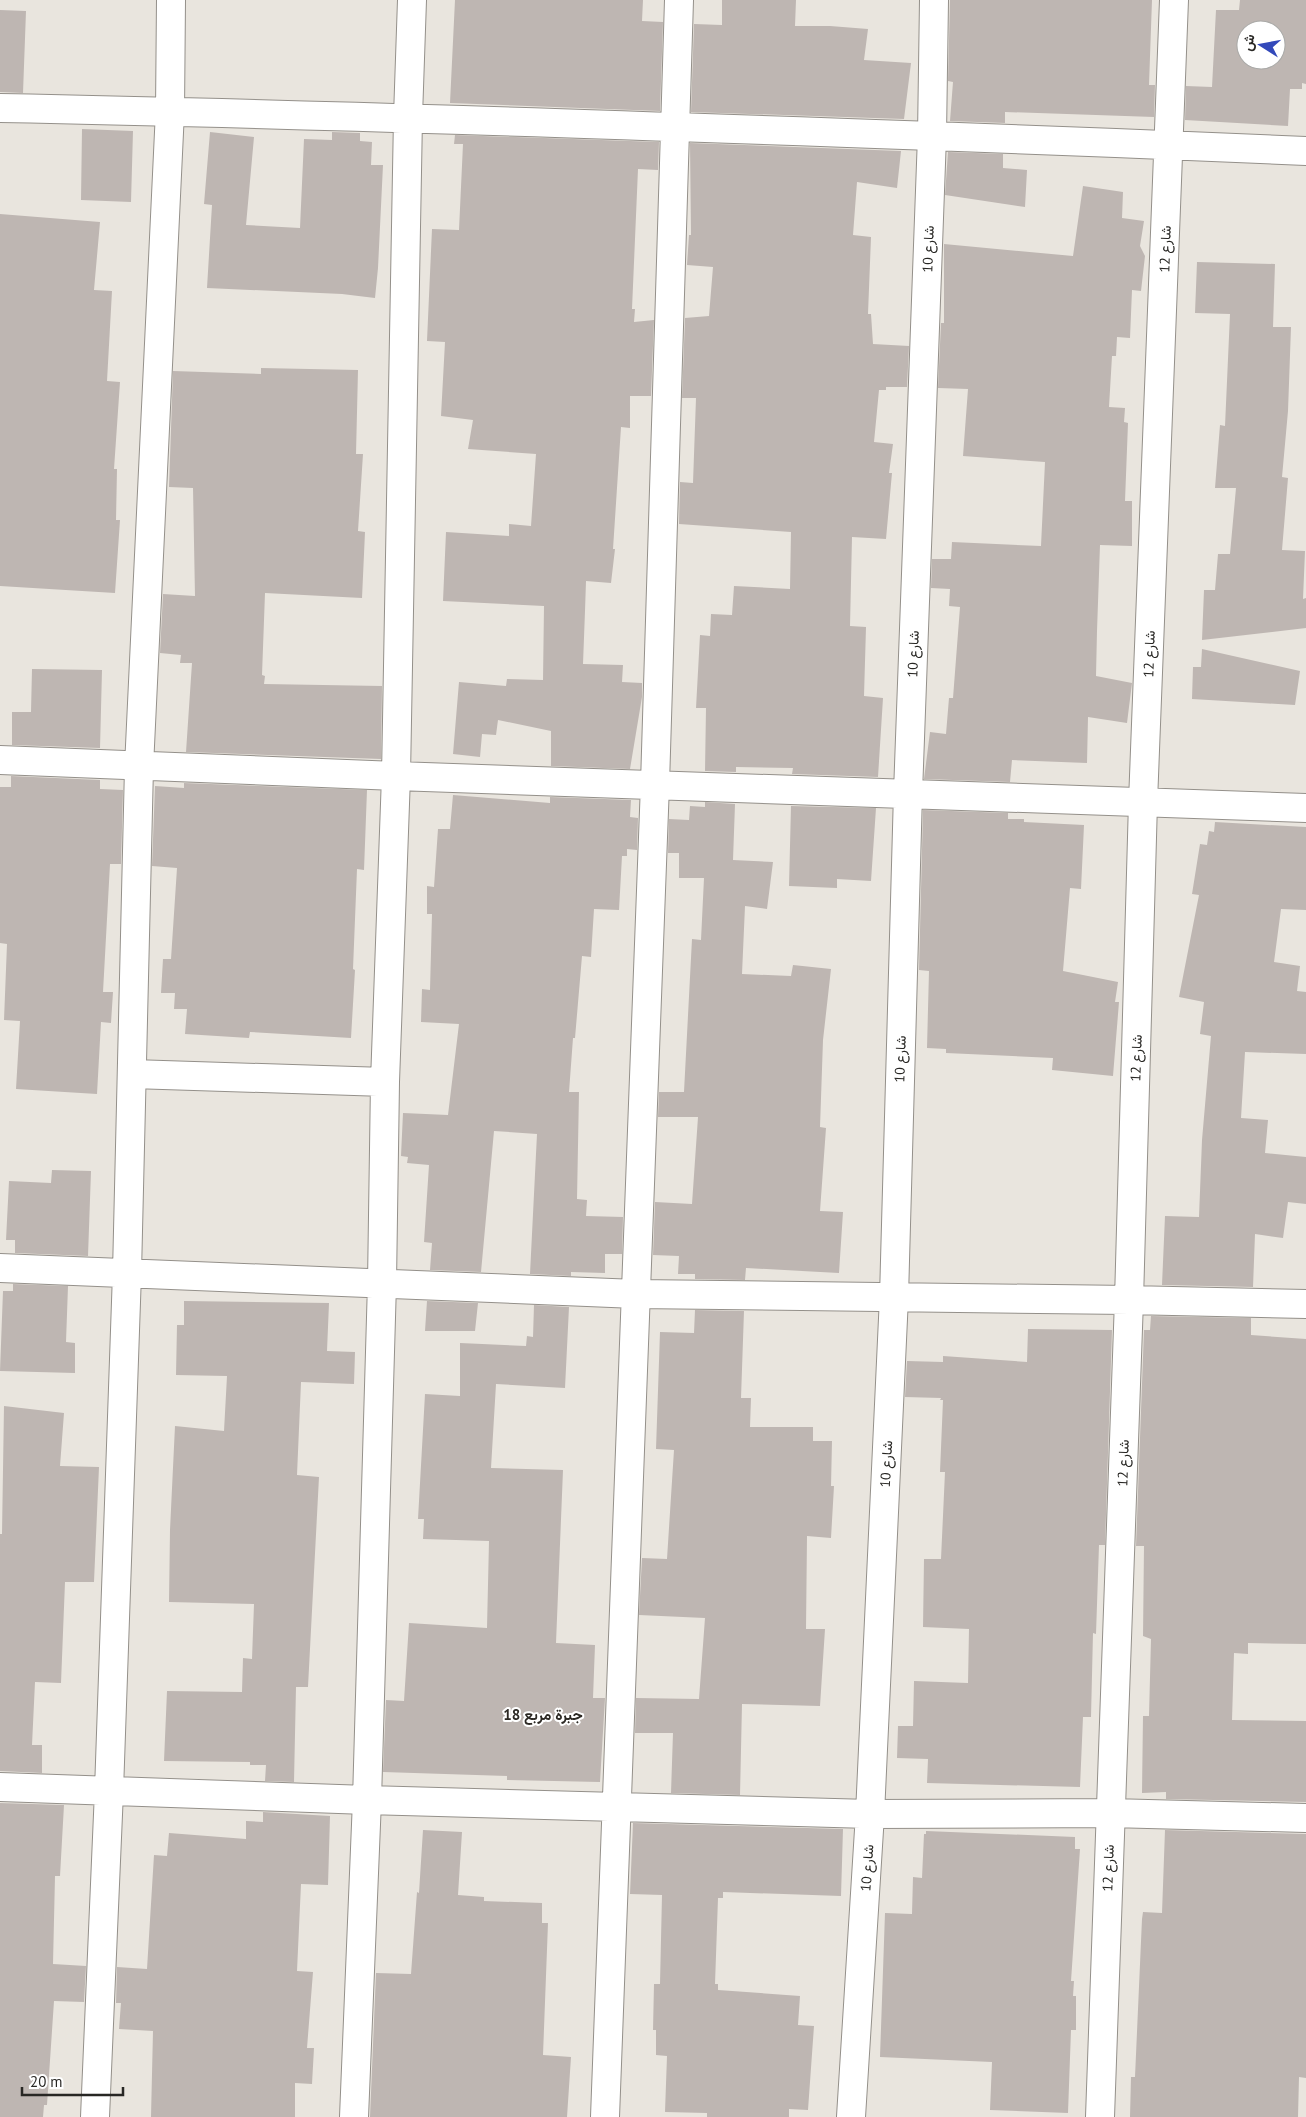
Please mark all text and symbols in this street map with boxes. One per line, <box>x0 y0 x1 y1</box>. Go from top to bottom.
north arrow <box>1236 20 1286 70</box>
text: ش <box>1238 32 1259 52</box>
street label: شارع 10 <box>918 225 940 273</box>
street label: شارع 12 <box>1155 225 1177 273</box>
street label: شارع 10 <box>903 630 925 678</box>
street label: شارع 12 <box>1139 630 1161 678</box>
street label: شارع 12 <box>1126 1034 1148 1082</box>
street label: شارع 10 <box>890 1035 912 1083</box>
street label: شارع 12 <box>1113 1439 1135 1487</box>
street label: شارع 10 <box>876 1440 898 1488</box>
district label: جبرة مربع 18 <box>503 1705 583 1725</box>
street label: شارع 10 <box>856 1844 880 1892</box>
street label: شارع 12 <box>1098 1844 1120 1892</box>
scale bar <box>22 2064 124 2096</box>
text: 20 m <box>30 2072 63 2091</box>

